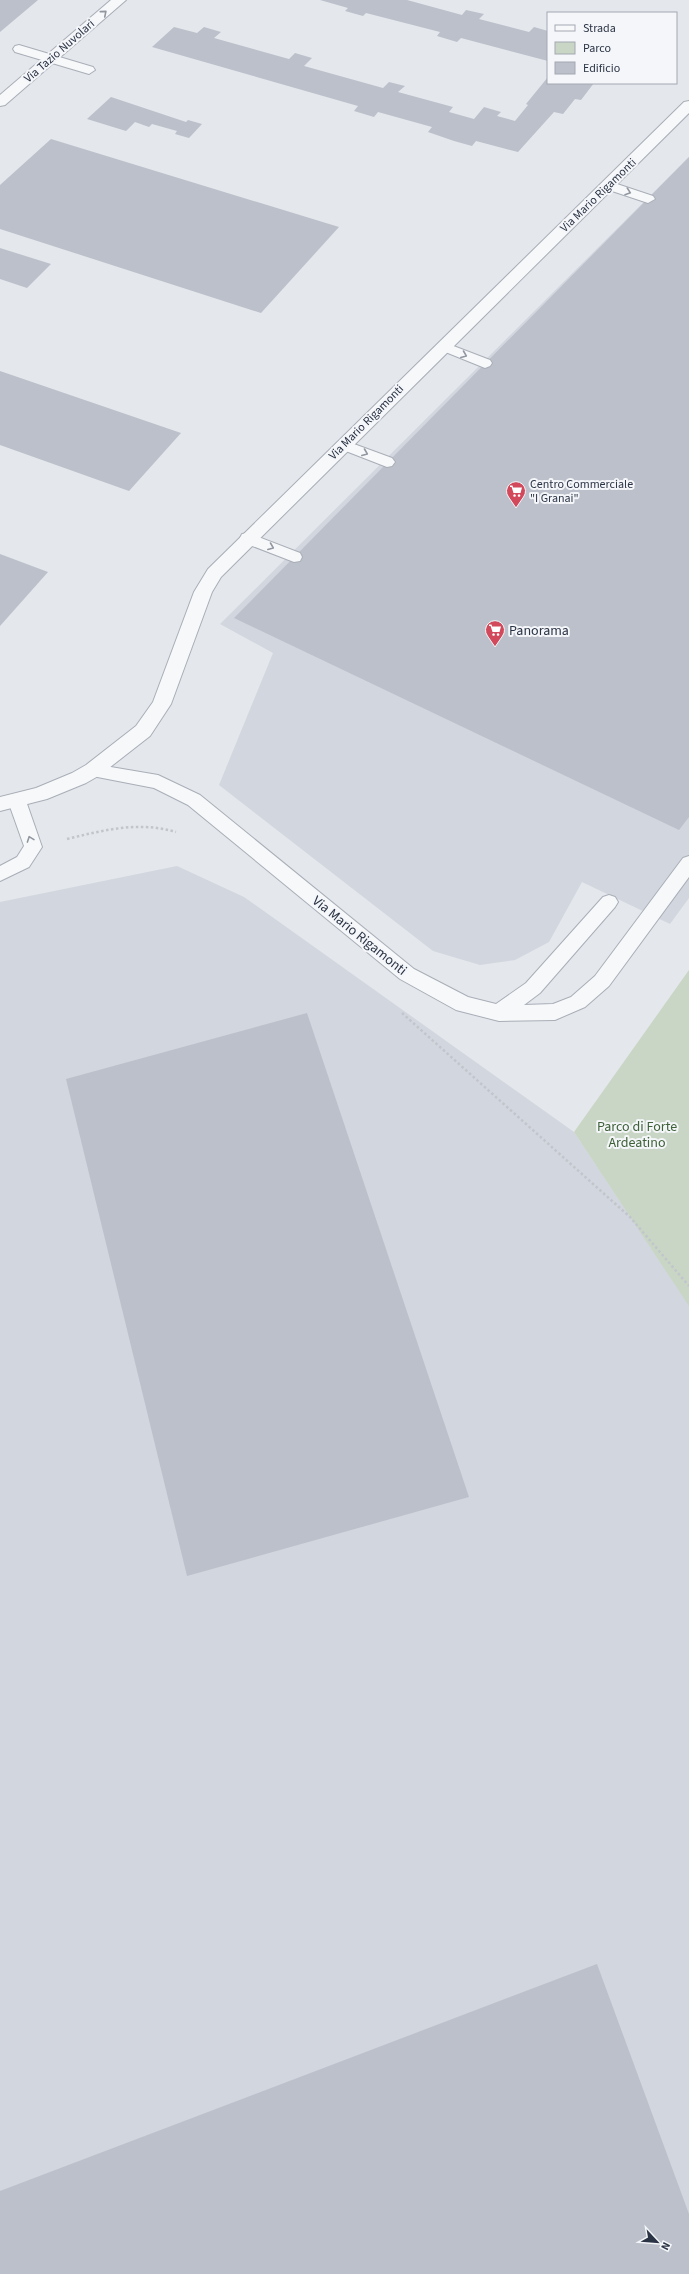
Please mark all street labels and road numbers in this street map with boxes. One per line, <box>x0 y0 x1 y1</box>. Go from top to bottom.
street label: Via Tazio Nuvolari <box>20 16 98 87</box>
street label: Via Mario Rigamonti <box>556 154 640 236</box>
street label: Via Mario Rigamonti <box>325 381 408 464</box>
street label: Via Mario Rigamonti <box>308 891 411 980</box>

